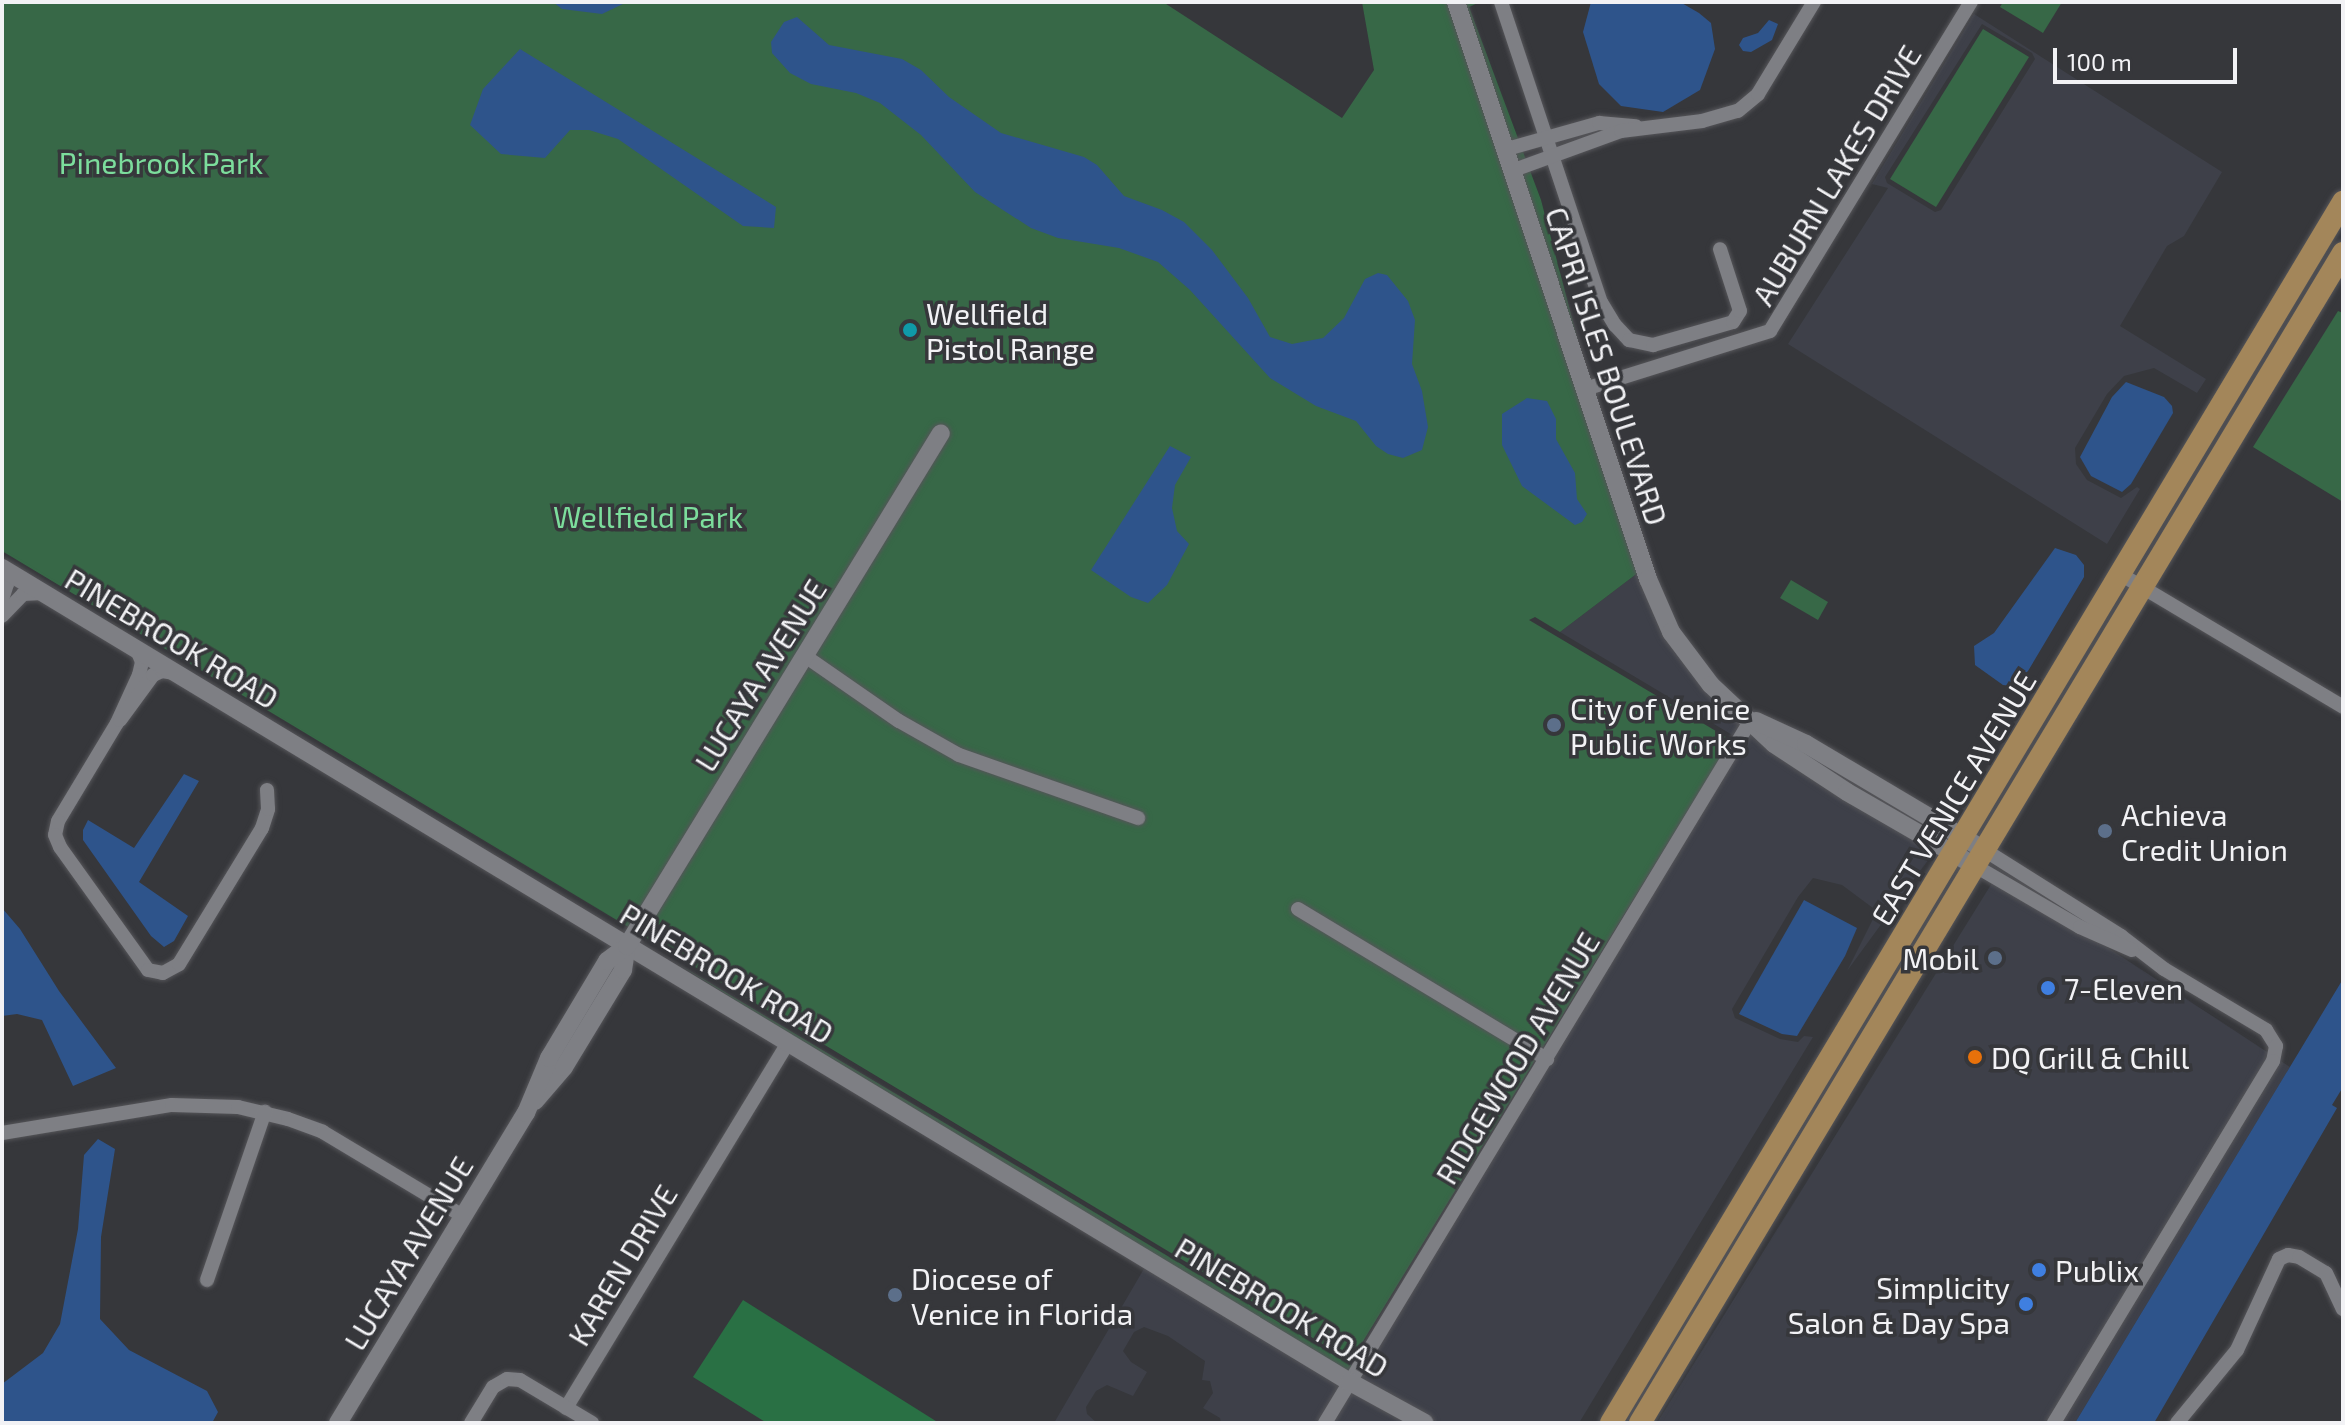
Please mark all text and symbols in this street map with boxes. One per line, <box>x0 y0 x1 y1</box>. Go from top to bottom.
scale bar <box>2057 32 2241 82</box>
street label: AUBURN LAKES DRIVE <box>1744 39 1928 311</box>
text: 100 m <box>2067 47 2132 76</box>
park label: Pinebrook Park <box>59 144 263 180</box>
street label: CAPRI ISLES BOULEVARD <box>1539 202 1675 530</box>
place label: Wellfield Pistol Range <box>926 295 1096 366</box>
marker: Wellfield Pistol Range <box>901 321 919 339</box>
park label: Wellfield Park <box>553 498 743 534</box>
street label: PINEBROOK ROAD <box>59 560 285 716</box>
street label: LUCAYA AVENUE <box>686 572 834 778</box>
street label: EAST VENICE AVENUE <box>1862 664 2044 932</box>
place label: City of Venice Public Works <box>1570 690 1752 760</box>
marker: City of Venice Public Works <box>1545 716 1563 734</box>
place label: Achieva Credit Union <box>2121 796 2288 866</box>
marker: Achieva Credit Union <box>2096 822 2114 840</box>
street label: PINEBROOK ROAD <box>614 895 840 1051</box>
street label: RIDGEWOOD AVENUE <box>1427 925 1607 1191</box>
place label: Mobil <box>1902 940 1979 976</box>
marker: Mobil <box>1986 949 2004 967</box>
place label: 7-Eleven <box>2064 970 2183 1006</box>
marker: 7-Eleven <box>2039 979 2057 997</box>
place label: DQ Grill & Chill <box>1991 1039 2190 1075</box>
marker: DQ Grill & Chill <box>1966 1048 1984 1066</box>
street label: LUCAYA AVENUE <box>336 1149 480 1357</box>
street label: KAREN DRIVE <box>560 1178 684 1352</box>
street label: PINEBROOK ROAD <box>1169 1229 1395 1385</box>
place label: Publix <box>2055 1252 2139 1288</box>
place label: Diocese of Venice in Florida <box>911 1260 1133 1330</box>
marker: Publix <box>2030 1261 2048 1279</box>
place label: Simplicity Salon & Day Spa <box>1787 1269 2010 1340</box>
marker: Diocese of Venice in Florida <box>886 1286 904 1304</box>
marker: Simplicity Salon & Day Spa <box>2017 1295 2035 1313</box>

